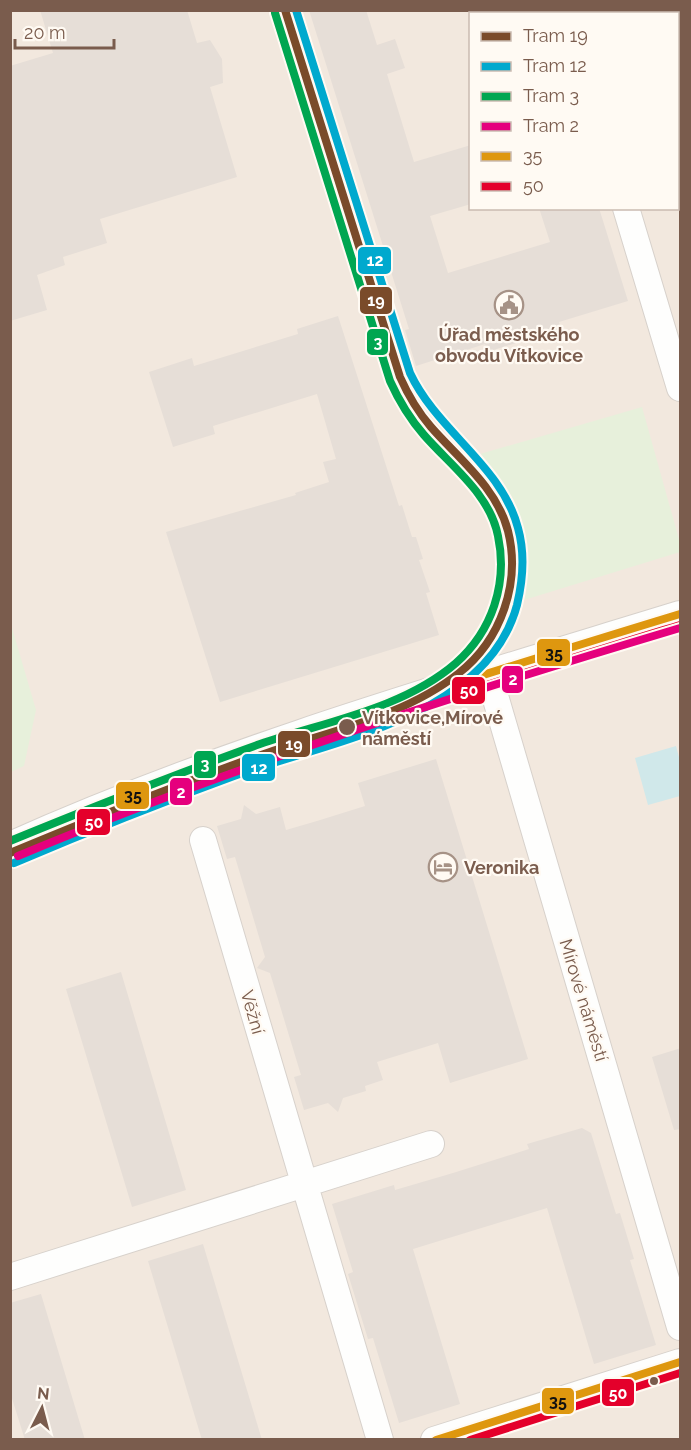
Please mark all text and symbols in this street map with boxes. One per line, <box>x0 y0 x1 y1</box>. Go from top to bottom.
scale bar <box>15 12 114 50</box>
legend <box>469 12 679 210</box>
text: 20 m <box>24 22 66 43</box>
text: Tram 19 <box>523 25 588 46</box>
text: Tram 12 <box>523 55 587 76</box>
text: Tram 3 <box>523 85 579 106</box>
text: Tram 2 <box>523 115 579 136</box>
text: 35 <box>523 145 543 166</box>
text: 50 <box>523 175 544 196</box>
line badge: 12 <box>357 246 392 275</box>
text: 12 <box>367 251 383 270</box>
line badge: 19 <box>359 286 393 315</box>
public building icon: Úřad městského obvodu Vítkovice <box>493 289 525 321</box>
text: 19 <box>367 291 385 310</box>
place label: Úřad městského obvodu Vítkovice <box>435 323 583 366</box>
line badge: 3 <box>366 328 389 356</box>
text: 3 <box>374 333 383 352</box>
line badge: 35 <box>536 638 571 667</box>
text: 35 <box>545 644 563 663</box>
line badge: 2 <box>501 665 524 694</box>
text: 2 <box>508 670 518 689</box>
line badge: 50 <box>451 676 486 705</box>
text: 50 <box>460 681 479 700</box>
place label: Vítkovice,Mírové náměstí <box>362 707 503 749</box>
marker: Vítkovice,Mírové náměstí <box>337 717 357 737</box>
line badge: 19 <box>277 730 311 758</box>
text: 19 <box>285 735 303 754</box>
line badge: 3 <box>193 750 217 779</box>
line badge: 12 <box>241 753 276 782</box>
text: 3 <box>201 755 210 774</box>
text: 12 <box>251 759 267 778</box>
line badge: 2 <box>169 777 193 806</box>
line badge: 35 <box>115 781 150 810</box>
text: 2 <box>176 783 186 802</box>
text: 35 <box>124 786 142 805</box>
line badge: 50 <box>76 808 111 836</box>
text: 50 <box>85 813 104 832</box>
hotel icon: Veronika <box>427 851 459 883</box>
place label: Veronika <box>464 857 539 878</box>
street label: Mírové náměstí <box>555 936 613 1064</box>
street label: Věžní <box>237 988 269 1036</box>
unlabelled marker <box>648 1375 660 1387</box>
north arrow <box>12 1378 72 1438</box>
line badge: 50 <box>601 1378 635 1407</box>
text: N <box>36 1383 51 1404</box>
text: 50 <box>609 1384 628 1403</box>
line badge: 35 <box>541 1387 575 1415</box>
text: 35 <box>549 1392 567 1411</box>

